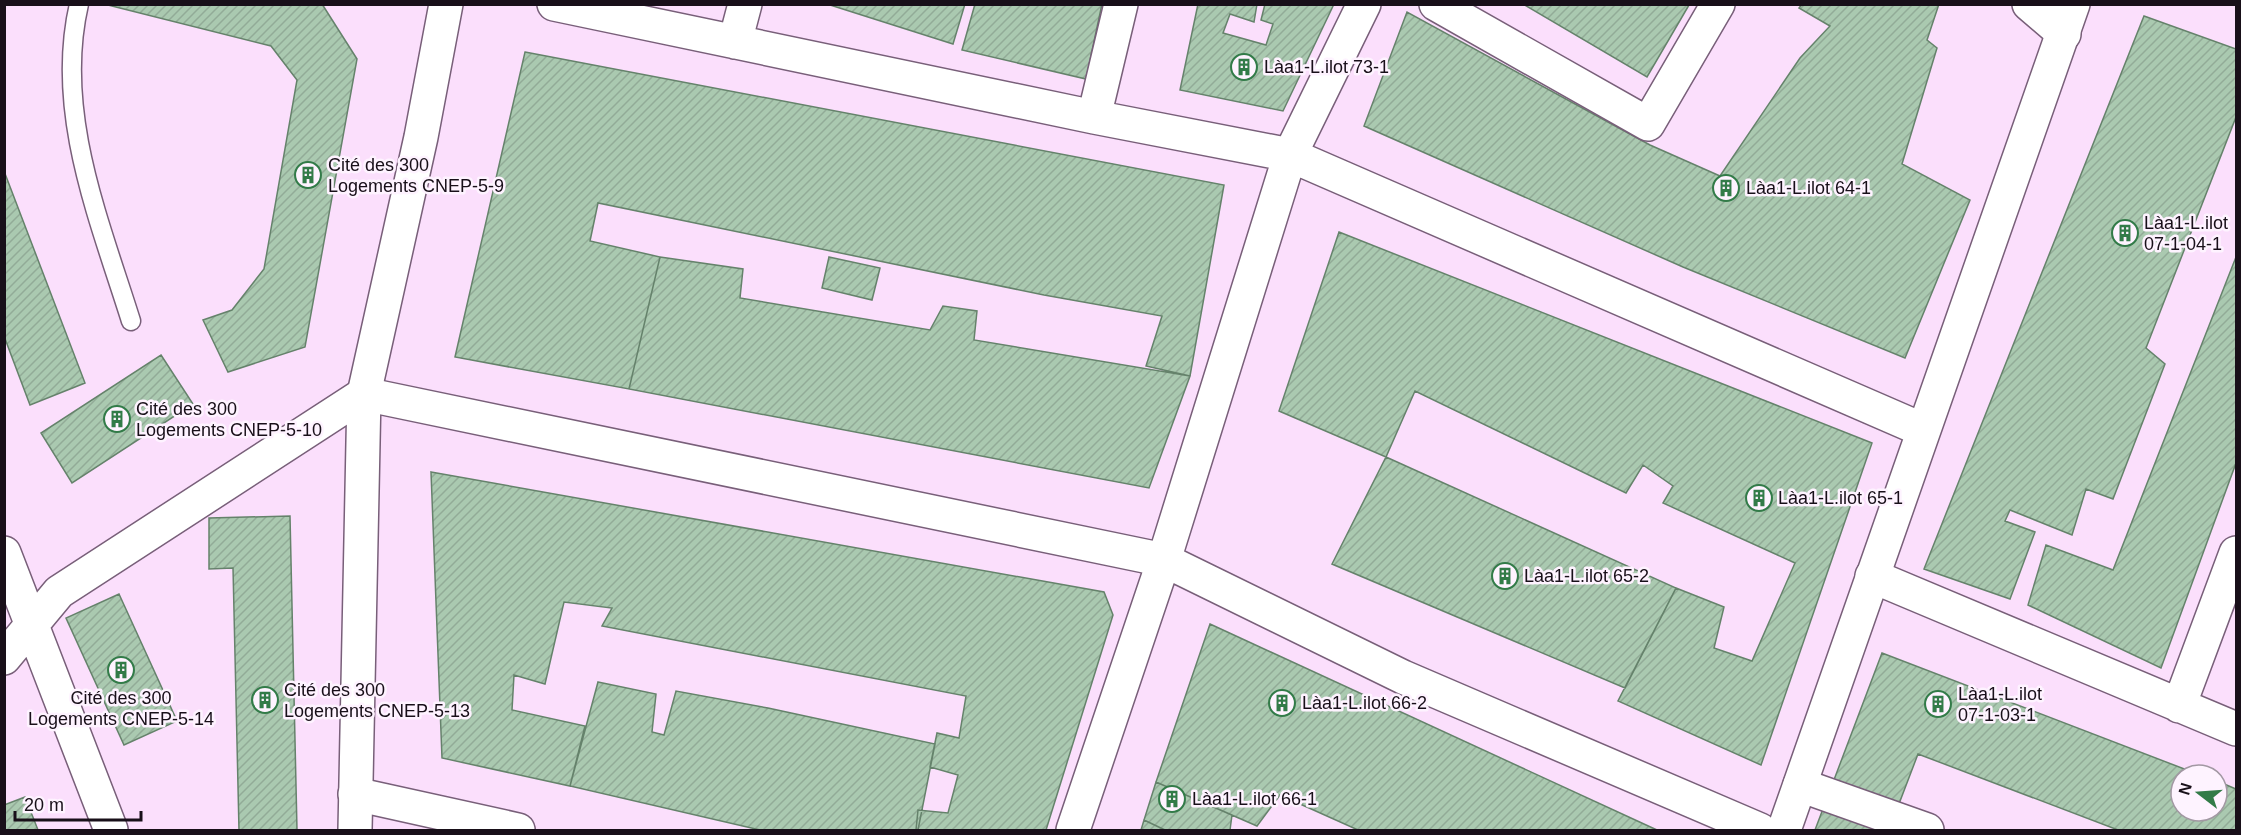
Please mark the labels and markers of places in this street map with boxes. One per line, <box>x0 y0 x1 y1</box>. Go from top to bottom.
building icon: Làa1-L.ilot 73-1 <box>1229 52 1259 82</box>
place label: Làa1-L.ilot 73-1 <box>1264 57 1389 77</box>
place label: Cité des 300 Logements CNEP-5-9 <box>328 155 504 196</box>
building icon: Cité des 300 Logements CNEP-5-9 <box>293 160 323 190</box>
building icon: Làa1-L.ilot 64-1 <box>1711 173 1741 203</box>
place label: Làa1-L.ilot 64-1 <box>1746 178 1871 198</box>
place label: Làa1-L.ilot 07-1-04-1 <box>2144 213 2228 254</box>
building icon: Làa1-L.ilot 07-1-04-1 <box>2110 218 2140 248</box>
place label: Cité des 300 Logements CNEP-5-10 <box>136 399 322 440</box>
building icon: Cité des 300 Logements CNEP-5-10 <box>102 404 132 434</box>
building icon: Làa1-L.ilot 65-1 <box>1744 483 1774 513</box>
place label: Làa1-L.ilot 65-1 <box>1778 488 1903 508</box>
building icon: Làa1-L.ilot 65-2 <box>1490 561 1520 591</box>
place label: Làa1-L.ilot 65-2 <box>1524 566 1649 586</box>
building icon: Cité des 300 Logements CNEP-5-14 <box>106 655 136 685</box>
place label: Cité des 300 Logements CNEP-5-13 <box>284 680 470 721</box>
place label: Làa1-L.ilot 07-1-03-1 <box>1958 684 2042 725</box>
building icon: Cité des 300 Logements CNEP-5-13 <box>250 685 280 715</box>
place label: Cité des 300 Logements CNEP-5-14 <box>28 688 214 729</box>
building icon: Làa1-L.ilot 66-2 <box>1267 688 1297 718</box>
building icon: Làa1-L.ilot 07-1-03-1 <box>1923 689 1953 719</box>
place label: Làa1-L.ilot 66-2 <box>1302 693 1427 713</box>
building icon: Làa1-L.ilot 66-1 <box>1157 784 1187 814</box>
place label: Làa1-L.ilot 66-1 <box>1192 789 1317 809</box>

